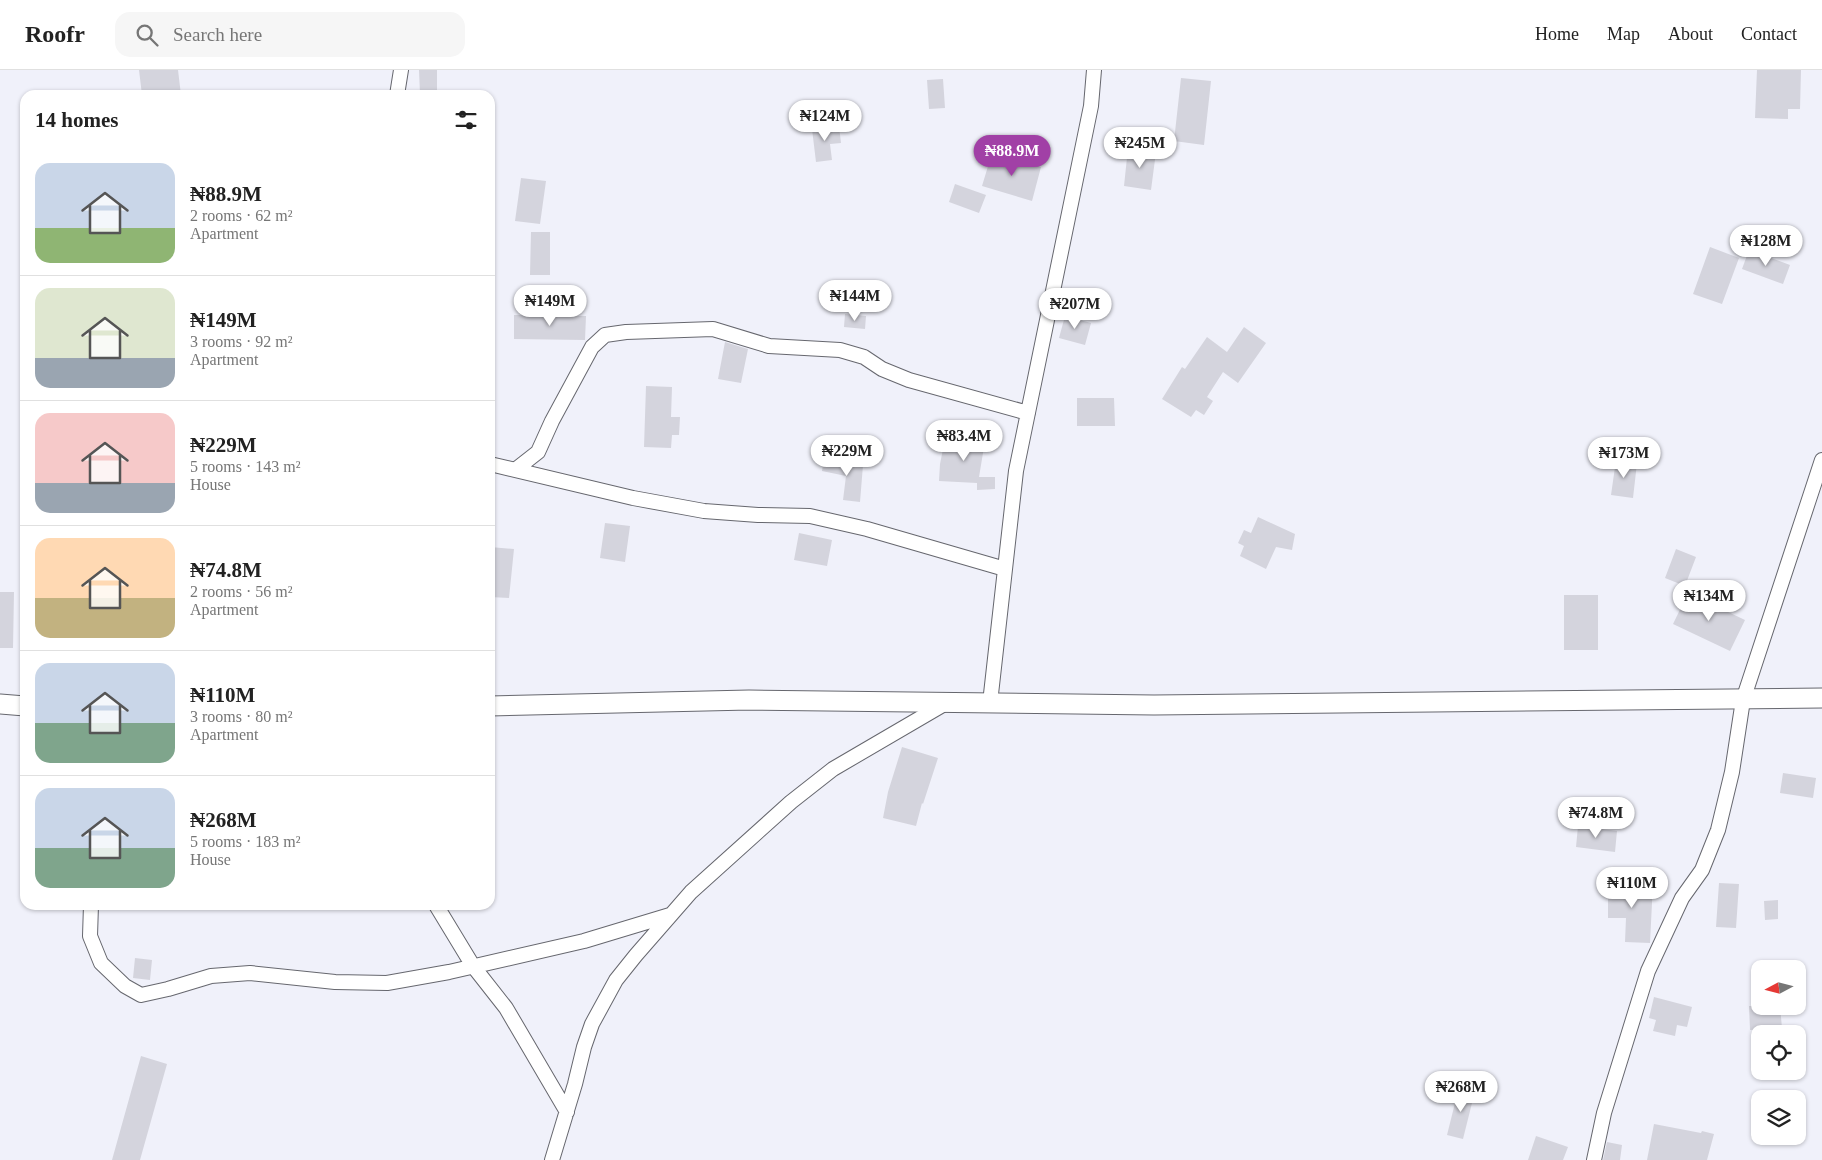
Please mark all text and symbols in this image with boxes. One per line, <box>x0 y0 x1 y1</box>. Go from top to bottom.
search box <box>115 12 465 57</box>
text: Roofr <box>25 21 85 47</box>
icon: search <box>133 21 161 49</box>
text: Search here <box>173 24 262 45</box>
text: Home <box>1535 24 1579 44</box>
text: Map <box>1607 24 1640 44</box>
text: About <box>1668 24 1713 44</box>
text: Contact <box>1741 24 1797 44</box>
pin: ₦124M <box>790 100 860 142</box>
icon: filters <box>452 106 480 134</box>
text: ₦124M <box>800 107 850 124</box>
text: 14 homes <box>35 108 118 132</box>
pin: ₦245M <box>1105 126 1175 169</box>
pin: ₦88.9M <box>971 134 1053 177</box>
text: ₦245M <box>1115 134 1165 151</box>
text: ₦88.9M <box>985 142 1039 159</box>
text: ₦88.9M <box>190 182 262 206</box>
icon: home <box>75 183 135 243</box>
text: 2 rooms · 62 m² <box>190 207 293 224</box>
pin: ₦128M <box>1731 224 1801 267</box>
text: Apartment <box>190 225 258 242</box>
text: ₦128M <box>1741 232 1791 249</box>
pin: ₦144M <box>820 280 890 322</box>
pin: ₦149M <box>515 284 585 327</box>
text: ₦144M <box>830 287 880 304</box>
pin: ₦207M <box>1040 288 1110 330</box>
text: ₦149M <box>525 292 575 309</box>
text: ₦207M <box>1050 295 1100 312</box>
icon: home <box>75 308 135 368</box>
text: ₦149M <box>190 308 257 332</box>
text: 3 rooms · 92 m² <box>190 333 293 350</box>
text: Apartment <box>190 351 258 368</box>
pin: ₦83.4M <box>923 420 1005 462</box>
text: ₦83.4M <box>937 427 991 444</box>
icon: home <box>75 433 135 493</box>
text: ₦229M <box>190 433 257 457</box>
pin: ₦229M <box>812 434 882 477</box>
pin: ₦173M <box>1589 436 1659 479</box>
text: ₦229M <box>822 442 872 459</box>
text: ₦173M <box>1599 444 1649 461</box>
text: 5 rooms · 143 m² <box>190 458 301 475</box>
text: House <box>190 476 231 493</box>
icon: home <box>75 558 135 618</box>
text: ₦74.8M <box>190 558 262 582</box>
pin: ₦134M <box>1674 580 1744 622</box>
text: 2 rooms · 56 m² <box>190 583 293 600</box>
text: ₦134M <box>1684 587 1734 604</box>
text: Apartment <box>190 601 258 618</box>
icon: home <box>75 683 135 743</box>
text: ₦110M <box>190 683 255 707</box>
text: 3 rooms · 80 m² <box>190 708 293 725</box>
text: Apartment <box>190 726 258 743</box>
pin: ₦74.8M <box>1555 796 1637 839</box>
text: ₦74.8M <box>1569 804 1623 821</box>
icon: home <box>75 808 135 868</box>
text: ₦268M <box>190 808 257 832</box>
text: 5 rooms · 183 m² <box>190 833 301 850</box>
text: House <box>190 851 231 868</box>
pin: ₦110M <box>1597 866 1667 909</box>
text: ₦110M <box>1607 874 1657 891</box>
north arrow <box>1751 960 1806 1015</box>
map controls <box>1751 960 1806 1145</box>
button: locate <box>1751 1025 1806 1080</box>
pin: ₦268M <box>1426 1070 1496 1113</box>
text: ₦268M <box>1436 1078 1486 1095</box>
button: layers <box>1751 1090 1806 1145</box>

